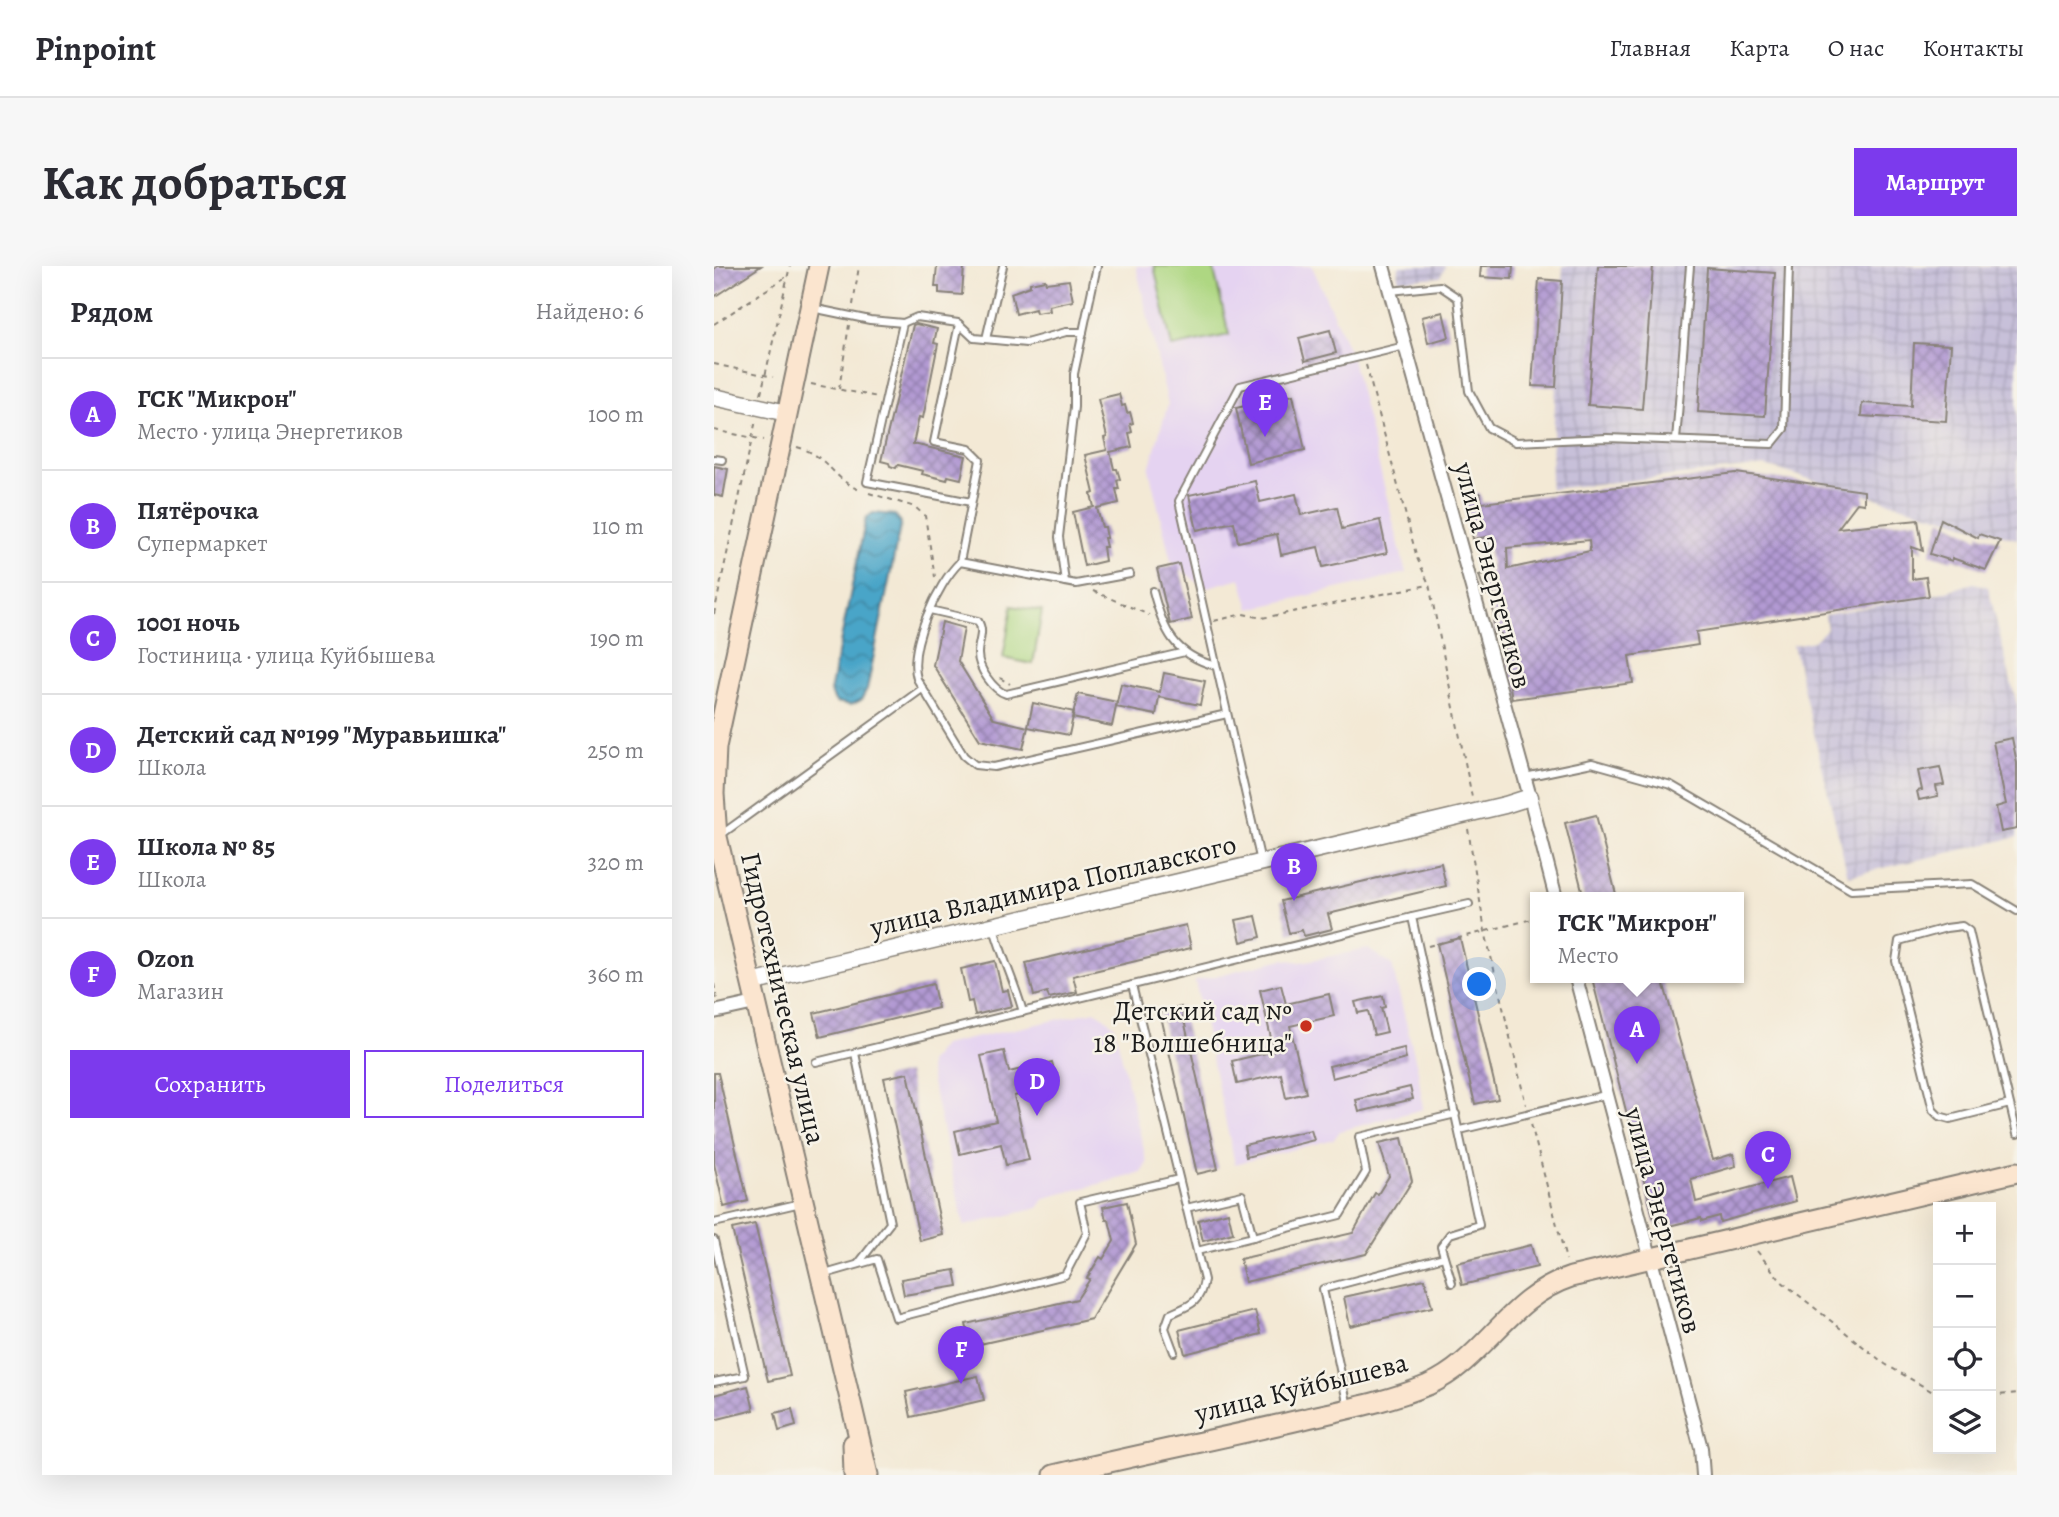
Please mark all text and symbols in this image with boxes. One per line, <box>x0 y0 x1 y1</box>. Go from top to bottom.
text: Pinpoint <box>35 26 156 71</box>
text: Главная <box>1610 32 1691 64</box>
text: Карта <box>1729 32 1790 64</box>
text: О нас <box>1828 32 1884 64</box>
text: Контакты <box>1922 32 2024 64</box>
button: Маршрут <box>1854 148 2017 216</box>
text: Как добраться <box>42 149 348 216</box>
text: Рядом <box>70 292 153 332</box>
text: Найдено: 6 <box>536 296 644 327</box>
pin: E <box>1242 379 1288 437</box>
text: ГСК "Микрон" <box>137 381 296 416</box>
text: A <box>86 399 100 430</box>
text: 100 m <box>588 399 644 430</box>
text: Место · улица Энергетиков <box>137 416 403 447</box>
street label: улица Энергетиков <box>1444 457 1542 693</box>
text: Пятёрочка <box>137 493 259 528</box>
text: B <box>86 511 100 542</box>
text: 110 m <box>592 511 644 542</box>
text: Супермаркет <box>137 528 268 559</box>
text: 1001 ночь <box>137 605 240 640</box>
text: C <box>86 623 100 654</box>
text: 190 m <box>590 623 644 654</box>
text: Гостиница · улица Куйбышева <box>137 640 435 671</box>
text: Детский сад №199 "Муравьишка" <box>137 717 506 752</box>
text: D <box>85 735 101 766</box>
text: 250 m <box>587 735 644 766</box>
text: Школа <box>137 752 206 783</box>
street label: улица Владимира Поплавского <box>865 825 1240 947</box>
text: Школа № 85 <box>137 829 275 864</box>
pin: B <box>1271 843 1317 901</box>
text: E <box>86 847 100 878</box>
text: 320 m <box>588 847 644 878</box>
street label: Гидротехническая улица <box>731 848 835 1148</box>
text: Школа <box>137 864 206 895</box>
popup <box>1530 892 1744 983</box>
text: ГСК "Микрон" <box>1557 905 1717 940</box>
text: Место <box>1557 940 1619 971</box>
text: Ozon <box>137 941 195 976</box>
text: F <box>87 959 99 990</box>
text: 360 m <box>588 959 644 990</box>
your location <box>1462 967 1496 1001</box>
text: Магазин <box>137 976 224 1007</box>
place label: Детский сад № 18 "Волшебница" <box>1093 992 1292 1062</box>
pin: A <box>1614 1006 1660 1064</box>
marker: Детский сад № 18 "Волшебница" <box>1298 1018 1314 1034</box>
button: Сохранить <box>70 1050 350 1118</box>
button: Поделиться <box>364 1050 644 1118</box>
pin: D <box>1014 1058 1060 1116</box>
street label: улица Энергетиков <box>1614 1102 1712 1338</box>
pin: C <box>1745 1131 1791 1189</box>
map controls <box>1933 1202 1996 1454</box>
button: + <box>1933 1202 1996 1265</box>
button: − <box>1933 1265 1996 1328</box>
pin: F <box>938 1326 984 1384</box>
button: locate <box>1933 1328 1996 1391</box>
street label: улица Куйбышева <box>1190 1343 1412 1433</box>
button: layers <box>1933 1391 1996 1454</box>

